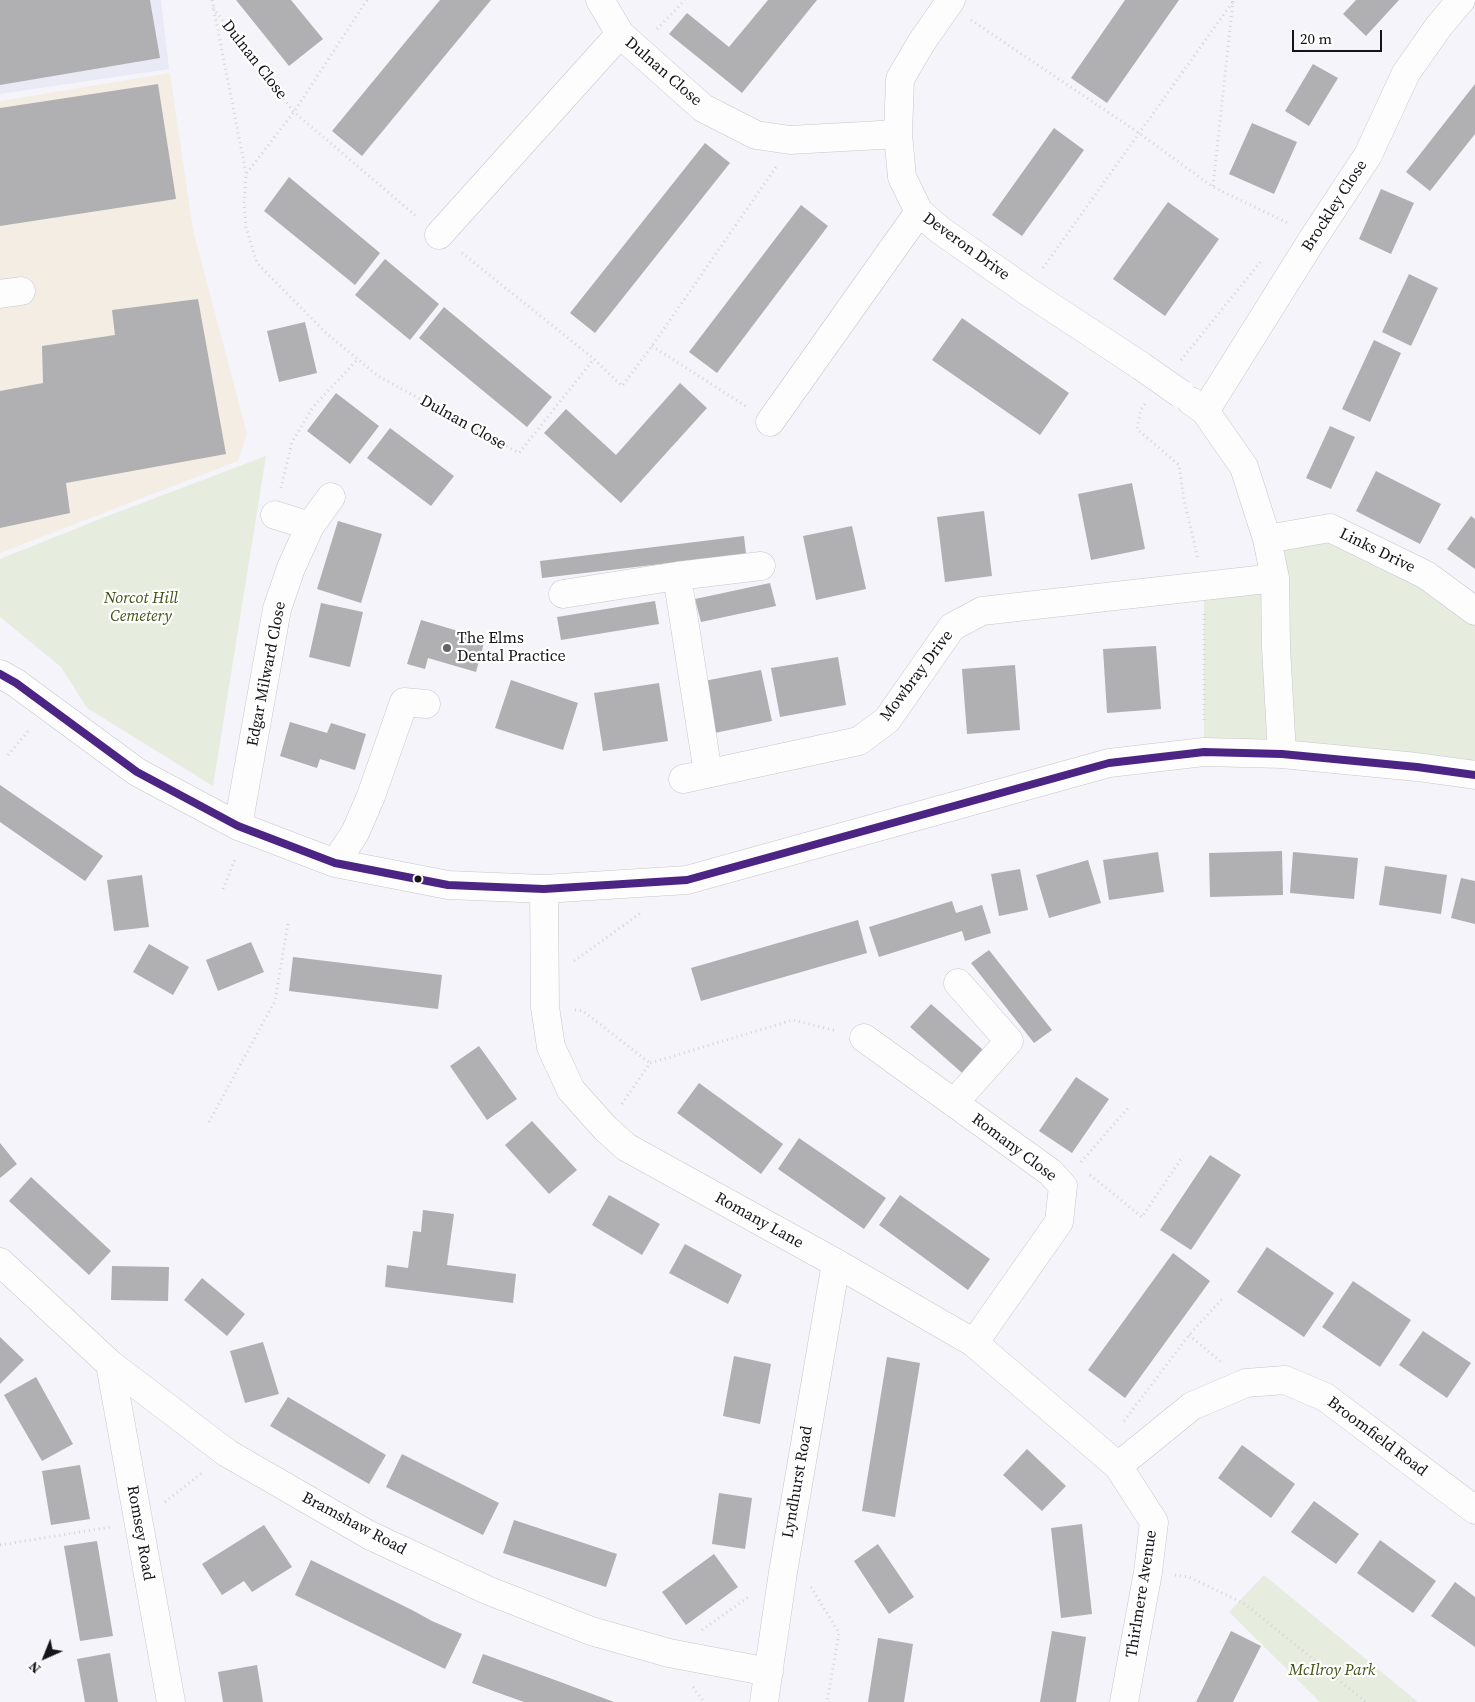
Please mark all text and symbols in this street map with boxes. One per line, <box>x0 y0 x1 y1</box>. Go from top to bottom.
street label: Dulnan Close <box>217 17 291 103</box>
scale bar <box>1295 20 1385 52</box>
text: 20 m <box>1300 28 1332 49</box>
street label: Dulnan Close <box>621 33 705 111</box>
street label: Brockley Close <box>1298 157 1372 255</box>
street label: Deveron Drive <box>919 209 1013 285</box>
street label: Dulnan Close <box>417 391 509 455</box>
street label: Links Drive <box>1336 524 1418 578</box>
park label: Norcot Hill Cemetery <box>104 589 178 627</box>
street label: Edgar Milward Close <box>244 600 290 748</box>
street label: Mowbray Drive <box>877 627 957 725</box>
place label: The Elms Dental Practice <box>457 629 566 667</box>
marker: The Elms Dental Practice <box>441 642 453 654</box>
unlabelled marker <box>413 874 423 884</box>
street label: Romany Close <box>968 1110 1060 1186</box>
street label: Romany Lane <box>711 1189 807 1253</box>
street label: Broomfield Road <box>1323 1393 1431 1481</box>
street label: Lyndhurst Road <box>779 1424 817 1540</box>
street label: Romsey Road <box>122 1484 158 1582</box>
street label: Bramshaw Road <box>298 1488 410 1560</box>
street label: Thirlmere Avenue <box>1122 1529 1162 1659</box>
north arrow <box>20 1632 70 1682</box>
text: N <box>24 1657 45 1679</box>
park label: McIlroy Park <box>1289 1661 1375 1681</box>

